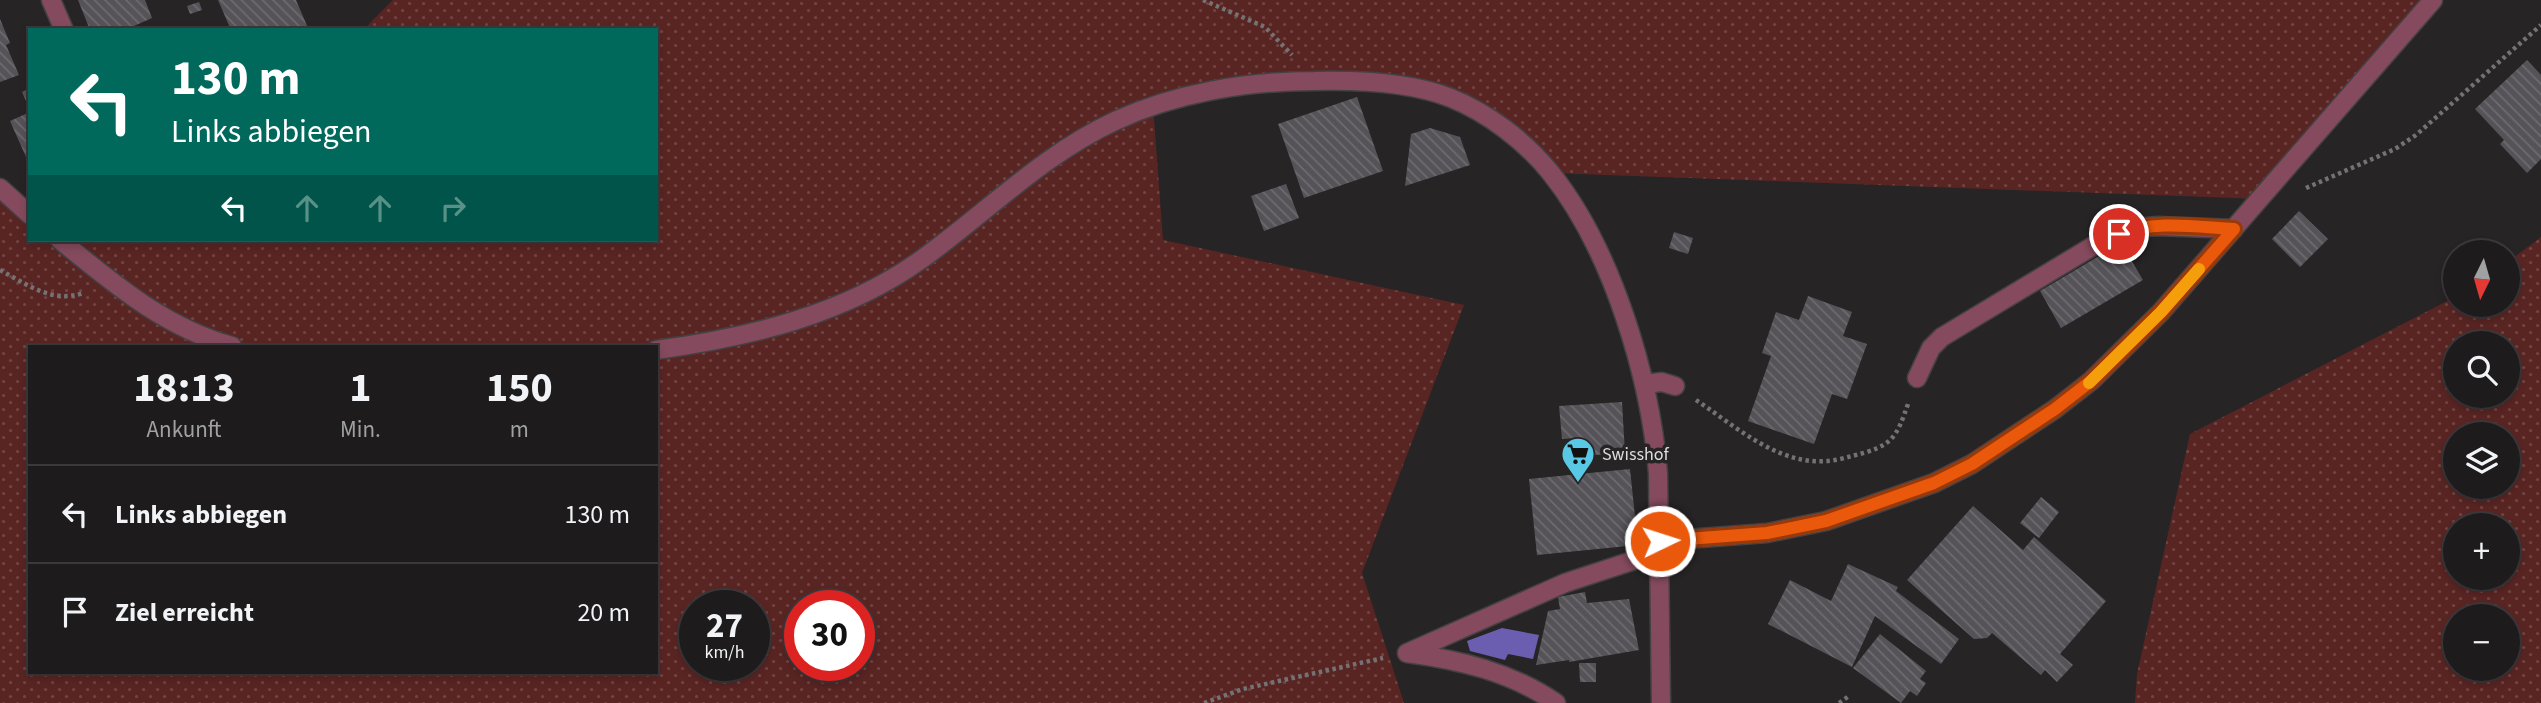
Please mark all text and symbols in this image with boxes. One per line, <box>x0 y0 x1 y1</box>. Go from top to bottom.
text: 130 m <box>171 44 300 114</box>
icon: left <box>56 56 147 147</box>
text: Links abbiegen <box>171 109 372 155</box>
icon: left <box>215 189 253 227</box>
icon: ahead <box>288 189 326 227</box>
icon: ahead <box>361 189 399 227</box>
icon: right <box>434 189 472 227</box>
pin <box>2089 204 2149 264</box>
icon: arrive <box>2100 215 2138 253</box>
north arrow <box>2443 240 2520 317</box>
map controls <box>2443 240 2520 681</box>
button: search <box>2443 331 2520 408</box>
text: 18:13 <box>133 358 235 418</box>
text: 1 <box>349 358 371 418</box>
text: 150 <box>486 358 553 418</box>
text: Ankunft <box>147 413 221 446</box>
text: Min. <box>340 413 381 446</box>
text: m <box>510 413 529 446</box>
button: layers <box>2443 422 2520 499</box>
supermarket icon: Swisshof <box>1559 435 1597 484</box>
place label: Swisshof <box>1602 442 1670 467</box>
icon: left <box>56 495 94 533</box>
text: Links abbiegen <box>115 496 287 533</box>
text: 130 m <box>564 496 630 533</box>
position arrow <box>1623 504 1697 578</box>
button: + <box>2443 513 2520 590</box>
speed limit sign: 30 <box>784 590 875 681</box>
icon: arrive <box>56 593 94 631</box>
text: Ziel erreicht <box>115 594 254 631</box>
text: 20 m <box>577 594 630 631</box>
text: 27 <box>706 601 743 651</box>
button: − <box>2443 604 2520 681</box>
text: km/h <box>705 640 744 665</box>

